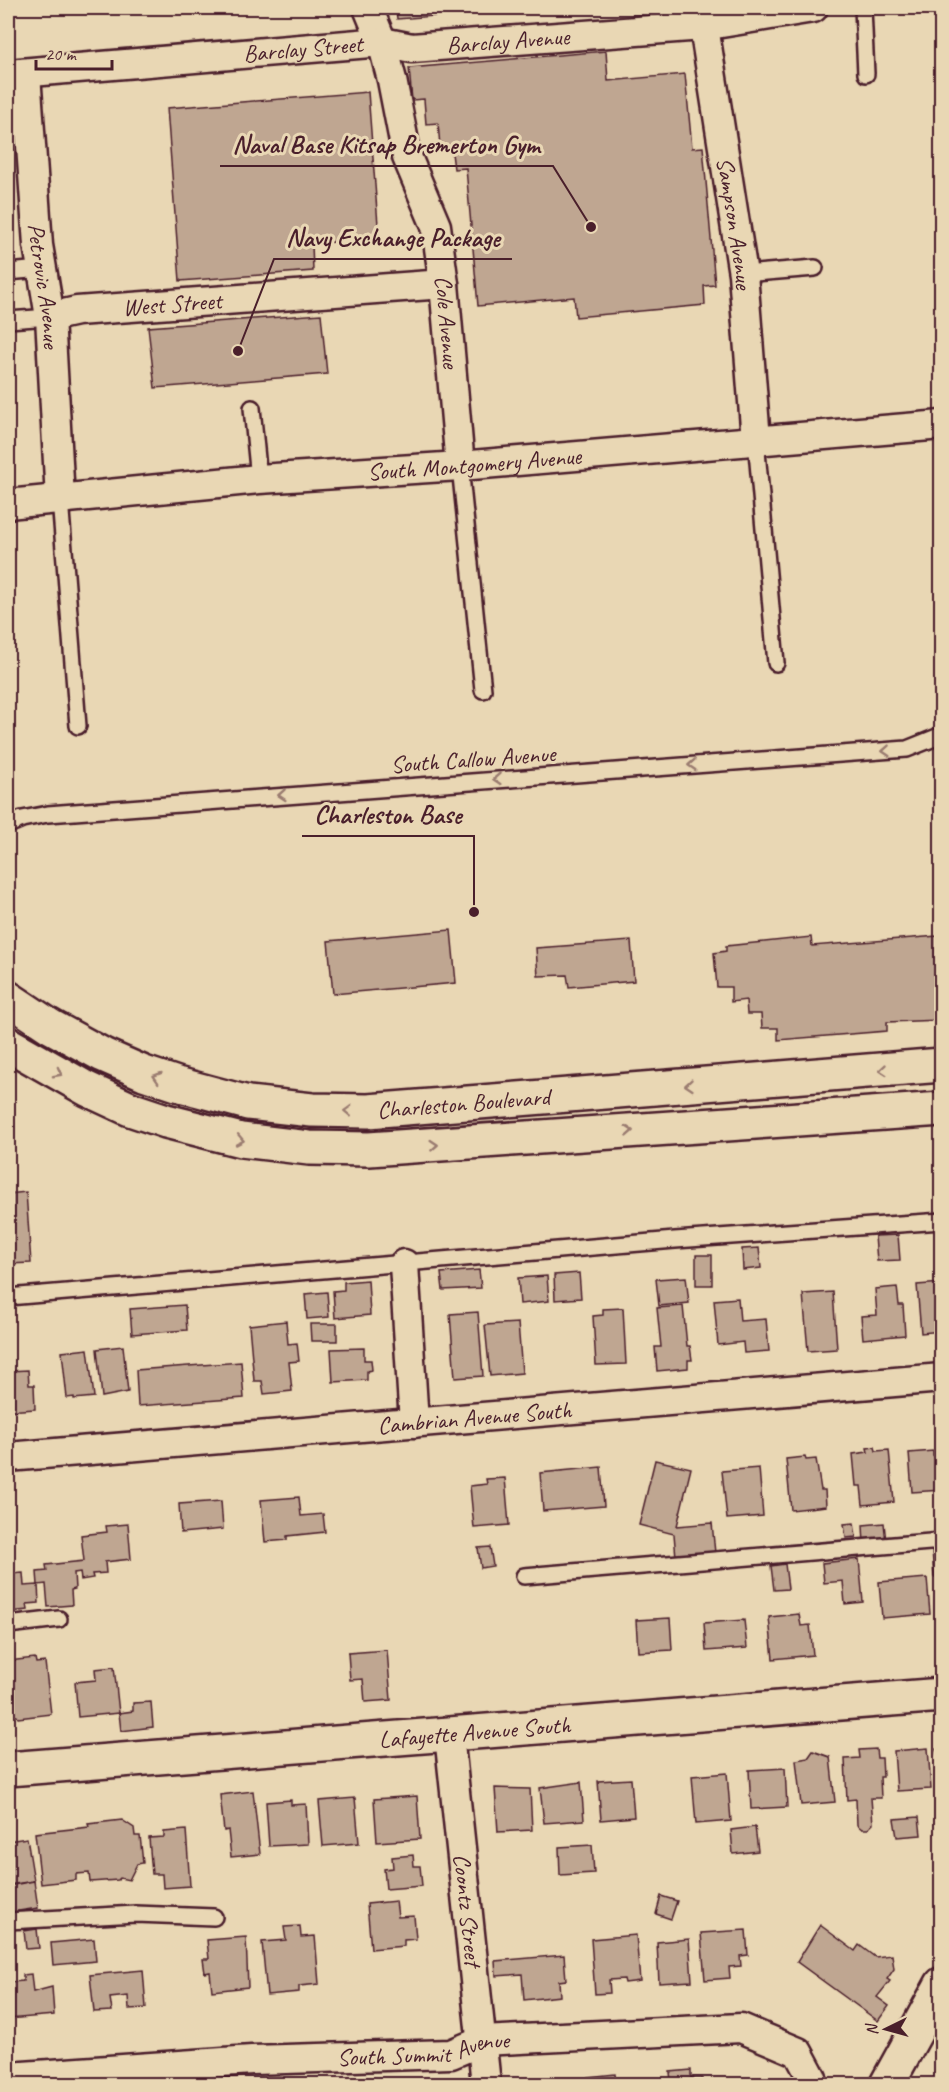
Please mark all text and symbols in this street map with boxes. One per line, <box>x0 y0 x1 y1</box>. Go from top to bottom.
street label: Barclay Avenue <box>445 21 572 60</box>
street label: Barclay Street <box>242 29 366 69</box>
scale bar <box>36 33 112 71</box>
text: 20 m <box>45 43 78 65</box>
callout: Naval Base Kitsap Bremerton Gym <box>220 122 553 166</box>
text: Naval Base Kitsap Bremerton Gym <box>232 128 542 161</box>
street label: Sampson Avenue <box>710 155 759 293</box>
callout: Navy Exchange Package <box>274 215 512 259</box>
text: Navy Exchange Package <box>286 221 502 254</box>
street label: Petrovic Avenue <box>22 223 67 351</box>
street label: Cole Avenue <box>428 274 467 372</box>
street label: West Street <box>122 285 225 323</box>
street label: South Montgomery Avenue <box>367 441 584 487</box>
street label: South Callow Avenue <box>390 738 558 780</box>
one-way arrow <box>882 744 891 757</box>
one-way arrow <box>687 758 696 771</box>
one-way arrow <box>493 773 502 786</box>
one-way arrow <box>277 789 286 802</box>
callout: Charleston Base <box>302 792 474 836</box>
text: Charleston Base <box>314 798 464 831</box>
one-way arrow <box>879 1063 888 1076</box>
one-way arrow <box>52 1066 62 1077</box>
one-way arrow <box>152 1072 163 1085</box>
one-way arrow <box>684 1078 693 1091</box>
street label: Charleston Boulevard <box>376 1081 554 1125</box>
one-way arrow <box>343 1104 352 1117</box>
one-way arrow <box>624 1125 634 1138</box>
one-way arrow <box>235 1133 245 1146</box>
one-way arrow <box>430 1138 439 1151</box>
street label: Cambrian Avenue South <box>376 1394 573 1441</box>
street label: Lafayette Avenue South <box>378 1709 572 1755</box>
street label: Coontz Street <box>447 1852 489 1971</box>
north arrow <box>856 1999 916 2059</box>
text: N <box>861 2021 882 2036</box>
street label: South Summit Avenue <box>337 2025 512 2072</box>

